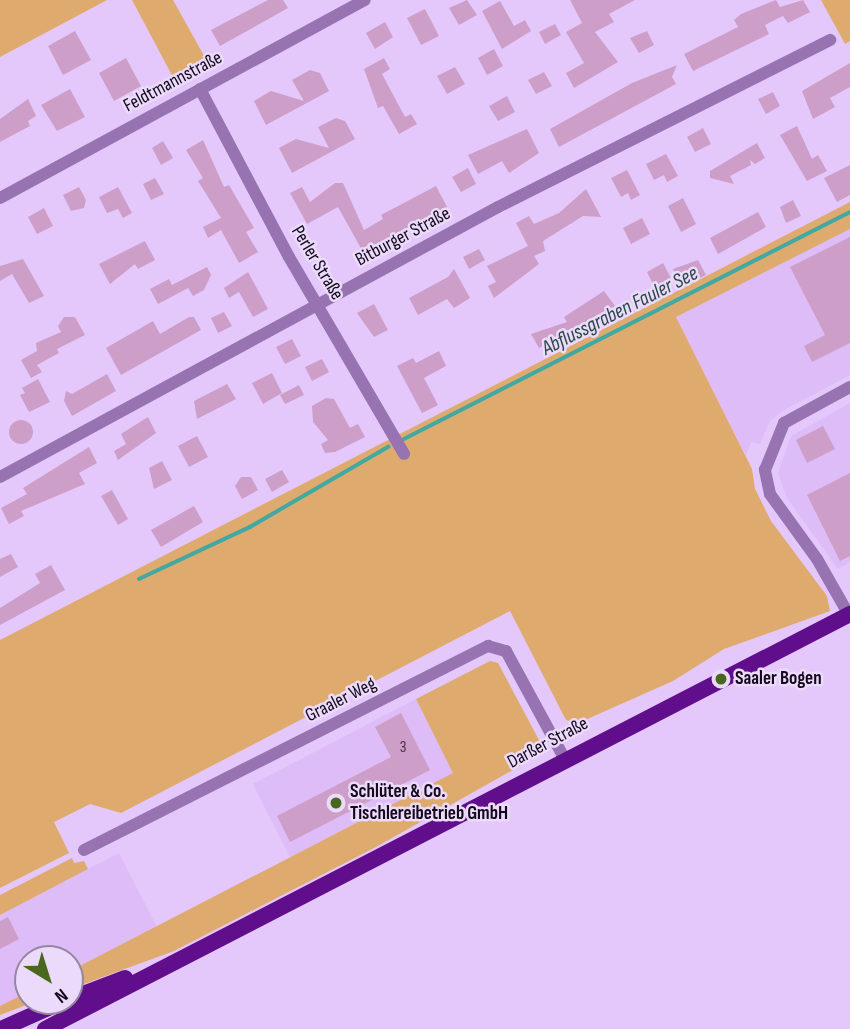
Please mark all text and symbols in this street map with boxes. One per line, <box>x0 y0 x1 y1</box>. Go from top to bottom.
street label: Feldtmannstraße <box>120 47 226 117</box>
street label: Bitburger Straße <box>352 202 454 272</box>
street label: Perler Straße <box>286 222 348 304</box>
water label: Abflussgraben Fauler See <box>538 261 702 361</box>
place label: Saaler Bogen <box>735 668 822 690</box>
marker: Saaler Bogen <box>713 671 729 687</box>
street label: Graaler Weg <box>302 673 380 727</box>
street label: Darßer Straße <box>504 712 592 774</box>
house number: 3 <box>400 738 406 758</box>
place label: Schlüter & Co. Tischlereibetrieb GmbH <box>350 781 508 825</box>
marker: Schlüter & Co. Tischlereibetrieb GmbH <box>328 795 344 811</box>
north arrow <box>14 945 84 1015</box>
text: N <box>50 983 72 1008</box>

